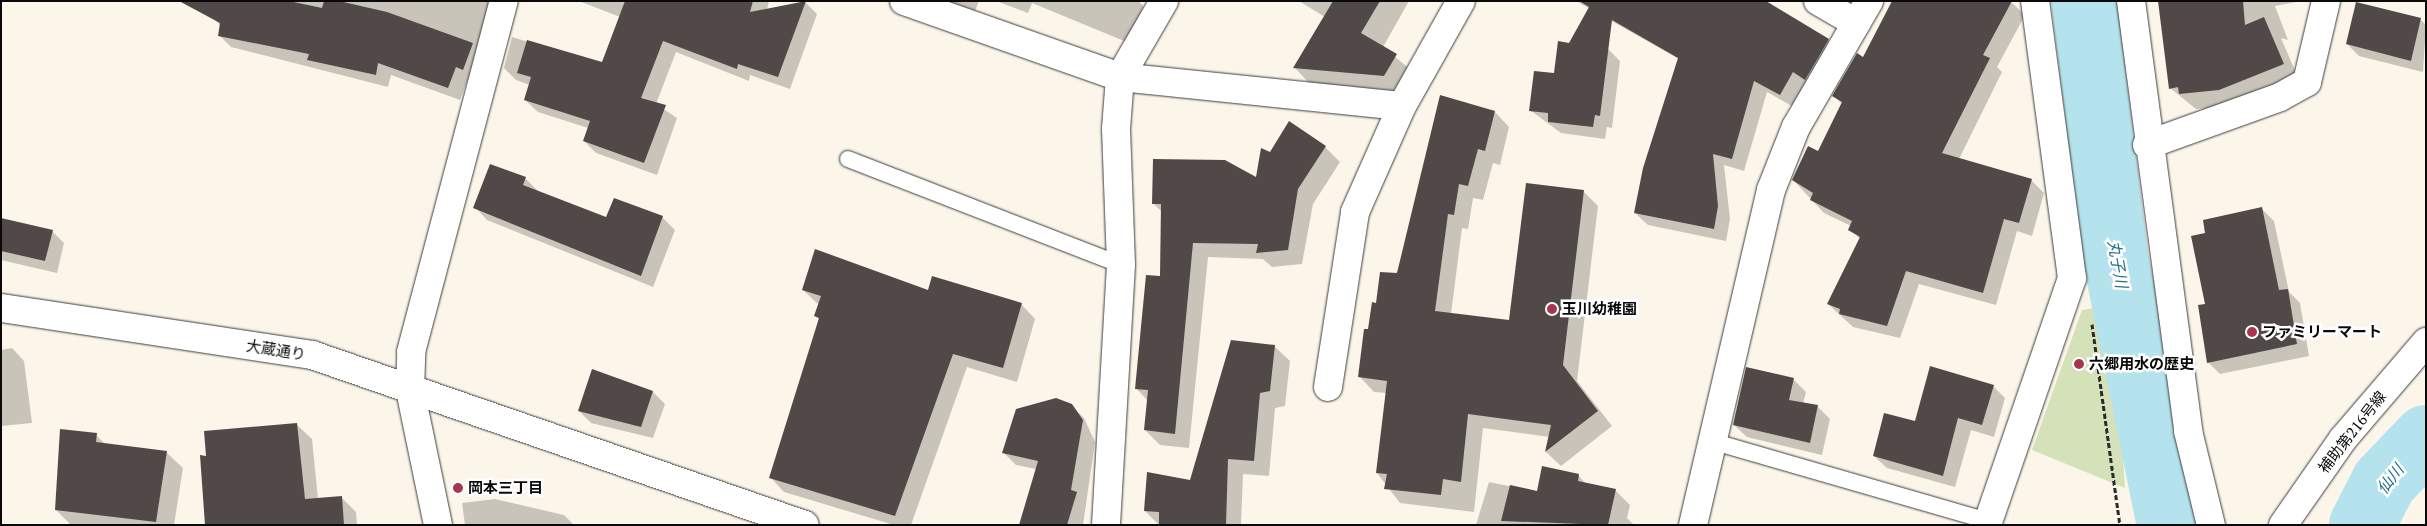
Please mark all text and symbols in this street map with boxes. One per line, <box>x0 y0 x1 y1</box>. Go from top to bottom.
water label: 丸子川 <box>2104 239 2132 289</box>
place label: 玉川幼稚園 <box>1562 300 1637 318</box>
marker: 玉川幼稚園 <box>1546 303 1558 315</box>
place label: ファミリーマート <box>2262 323 2382 341</box>
marker: ファミリーマート <box>2246 326 2258 338</box>
street label: 大蔵通り <box>245 336 307 364</box>
place label: 六郷用水の歴史 <box>2089 355 2194 373</box>
marker: 六郷用水の歴史 <box>2073 358 2085 370</box>
street label: 補助第216号線 <box>2314 387 2390 477</box>
water label: 仙川 <box>2373 460 2407 498</box>
place label: 岡本三丁目 <box>468 479 543 497</box>
marker: 岡本三丁目 <box>452 482 464 494</box>

